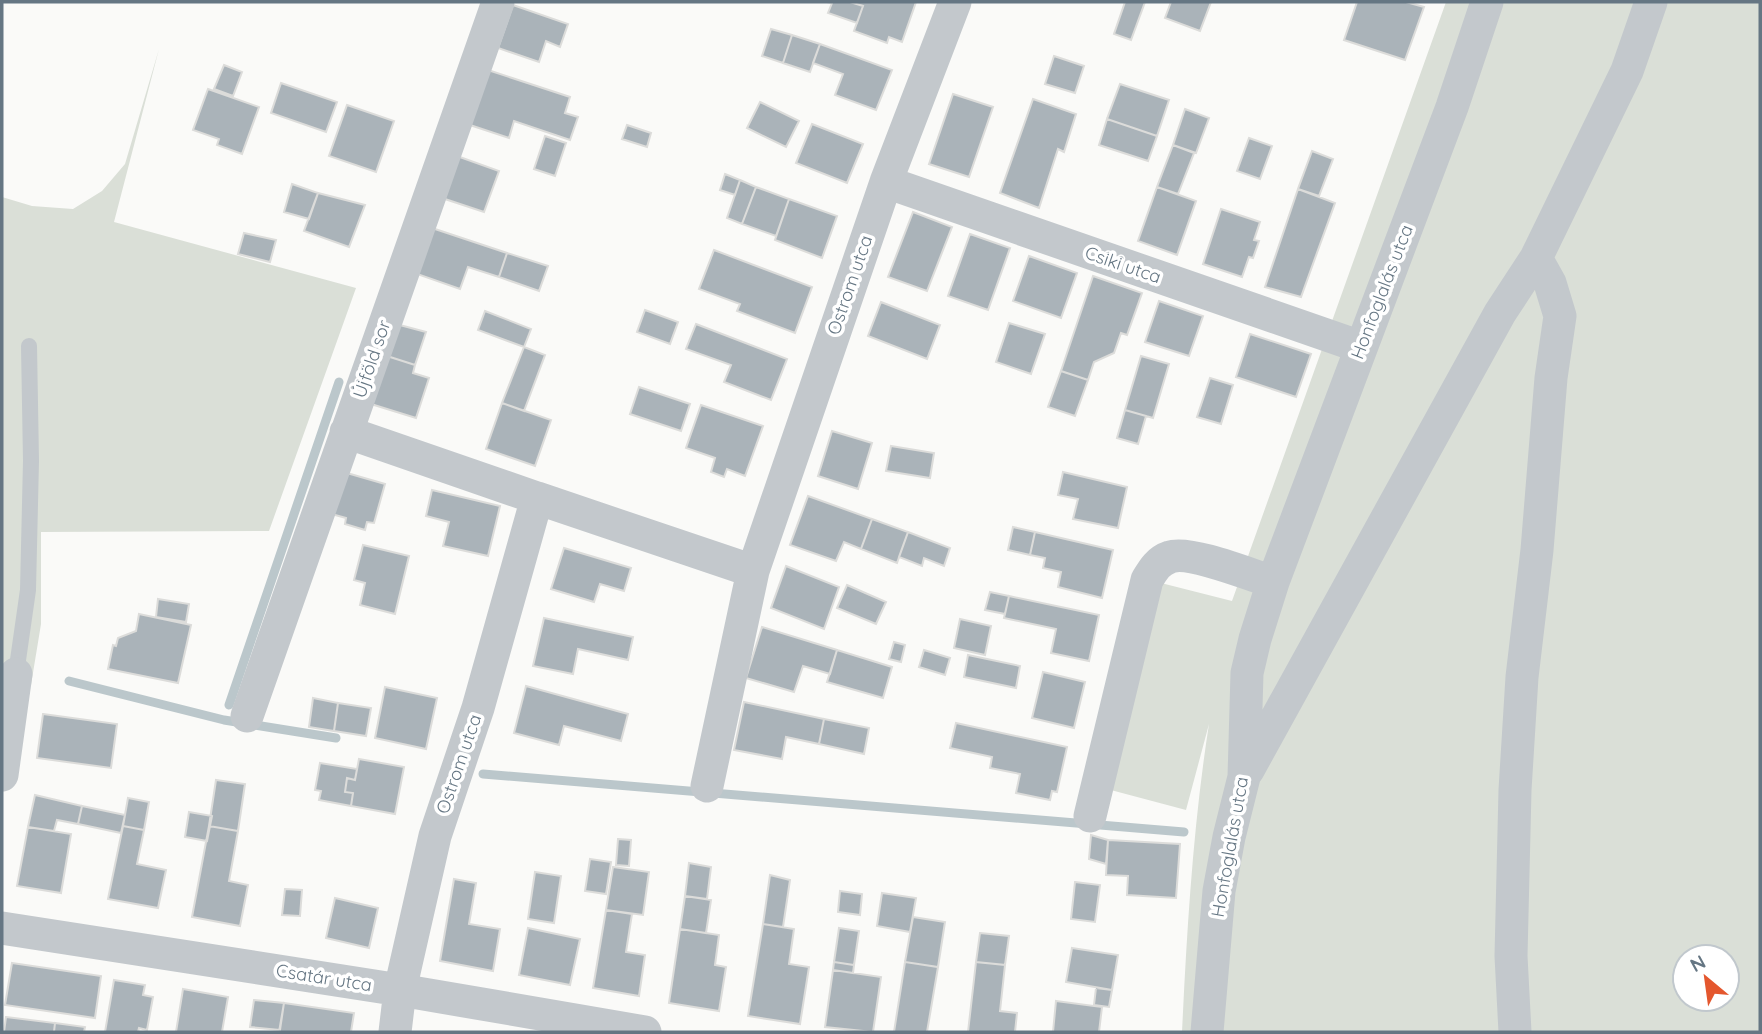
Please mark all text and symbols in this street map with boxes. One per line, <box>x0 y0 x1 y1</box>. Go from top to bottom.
street label: Honfoglalás utca <box>1345 221 1418 362</box>
street label: Ostrom utca <box>822 232 877 338</box>
street label: Csiki utca <box>1082 241 1164 288</box>
street label: Újföld sor <box>347 317 396 401</box>
street label: Ostrom utca <box>431 711 486 817</box>
street label: Honfoglalás utca <box>1206 775 1253 919</box>
north arrow <box>1671 943 1741 1013</box>
text: N <box>1686 949 1710 977</box>
street label: Csatár utca <box>275 959 374 996</box>

